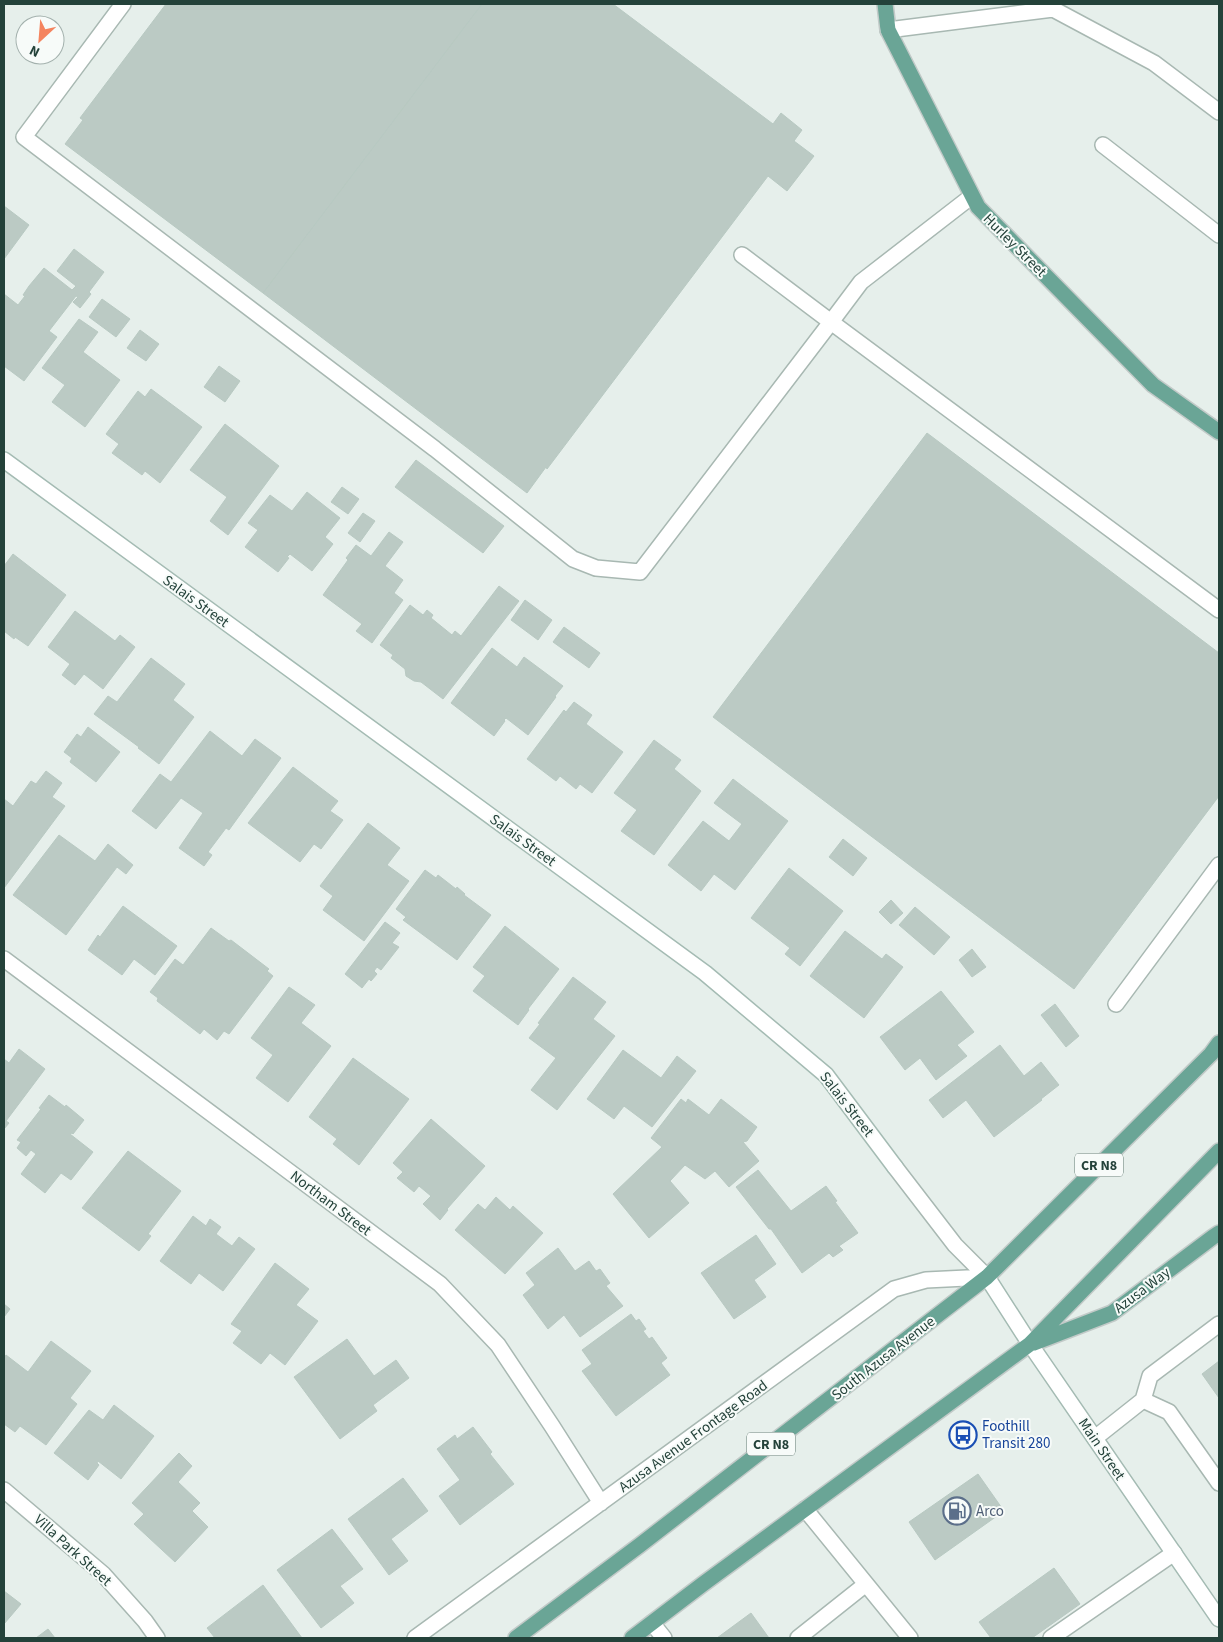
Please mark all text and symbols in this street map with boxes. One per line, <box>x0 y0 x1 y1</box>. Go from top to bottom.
north arrow <box>15 15 65 65</box>
text: N <box>26 40 43 62</box>
street label: Hurley Street <box>978 209 1051 282</box>
street label: Salais Street <box>158 570 233 633</box>
street label: Salais Street <box>485 809 560 872</box>
street label: Salais Street <box>814 1067 879 1141</box>
road number: CR N8 <box>1075 1154 1123 1176</box>
street label: Northam Street <box>286 1166 376 1241</box>
street label: Azusa Way <box>1110 1262 1175 1318</box>
street label: South Azusa Avenue <box>827 1311 939 1405</box>
street label: Azusa Avenue Frontage Road <box>615 1375 772 1498</box>
street label: Main Street <box>1073 1414 1130 1485</box>
place label: Foothill Transit 280 <box>982 1416 1050 1454</box>
bus stop icon: Foothill Transit 280 <box>948 1420 978 1450</box>
road number: CR N8 <box>747 1432 795 1456</box>
fuel station icon: Arco <box>942 1496 972 1526</box>
place label: Arco <box>976 1501 1004 1522</box>
street label: Villa Park Street <box>29 1510 116 1591</box>

